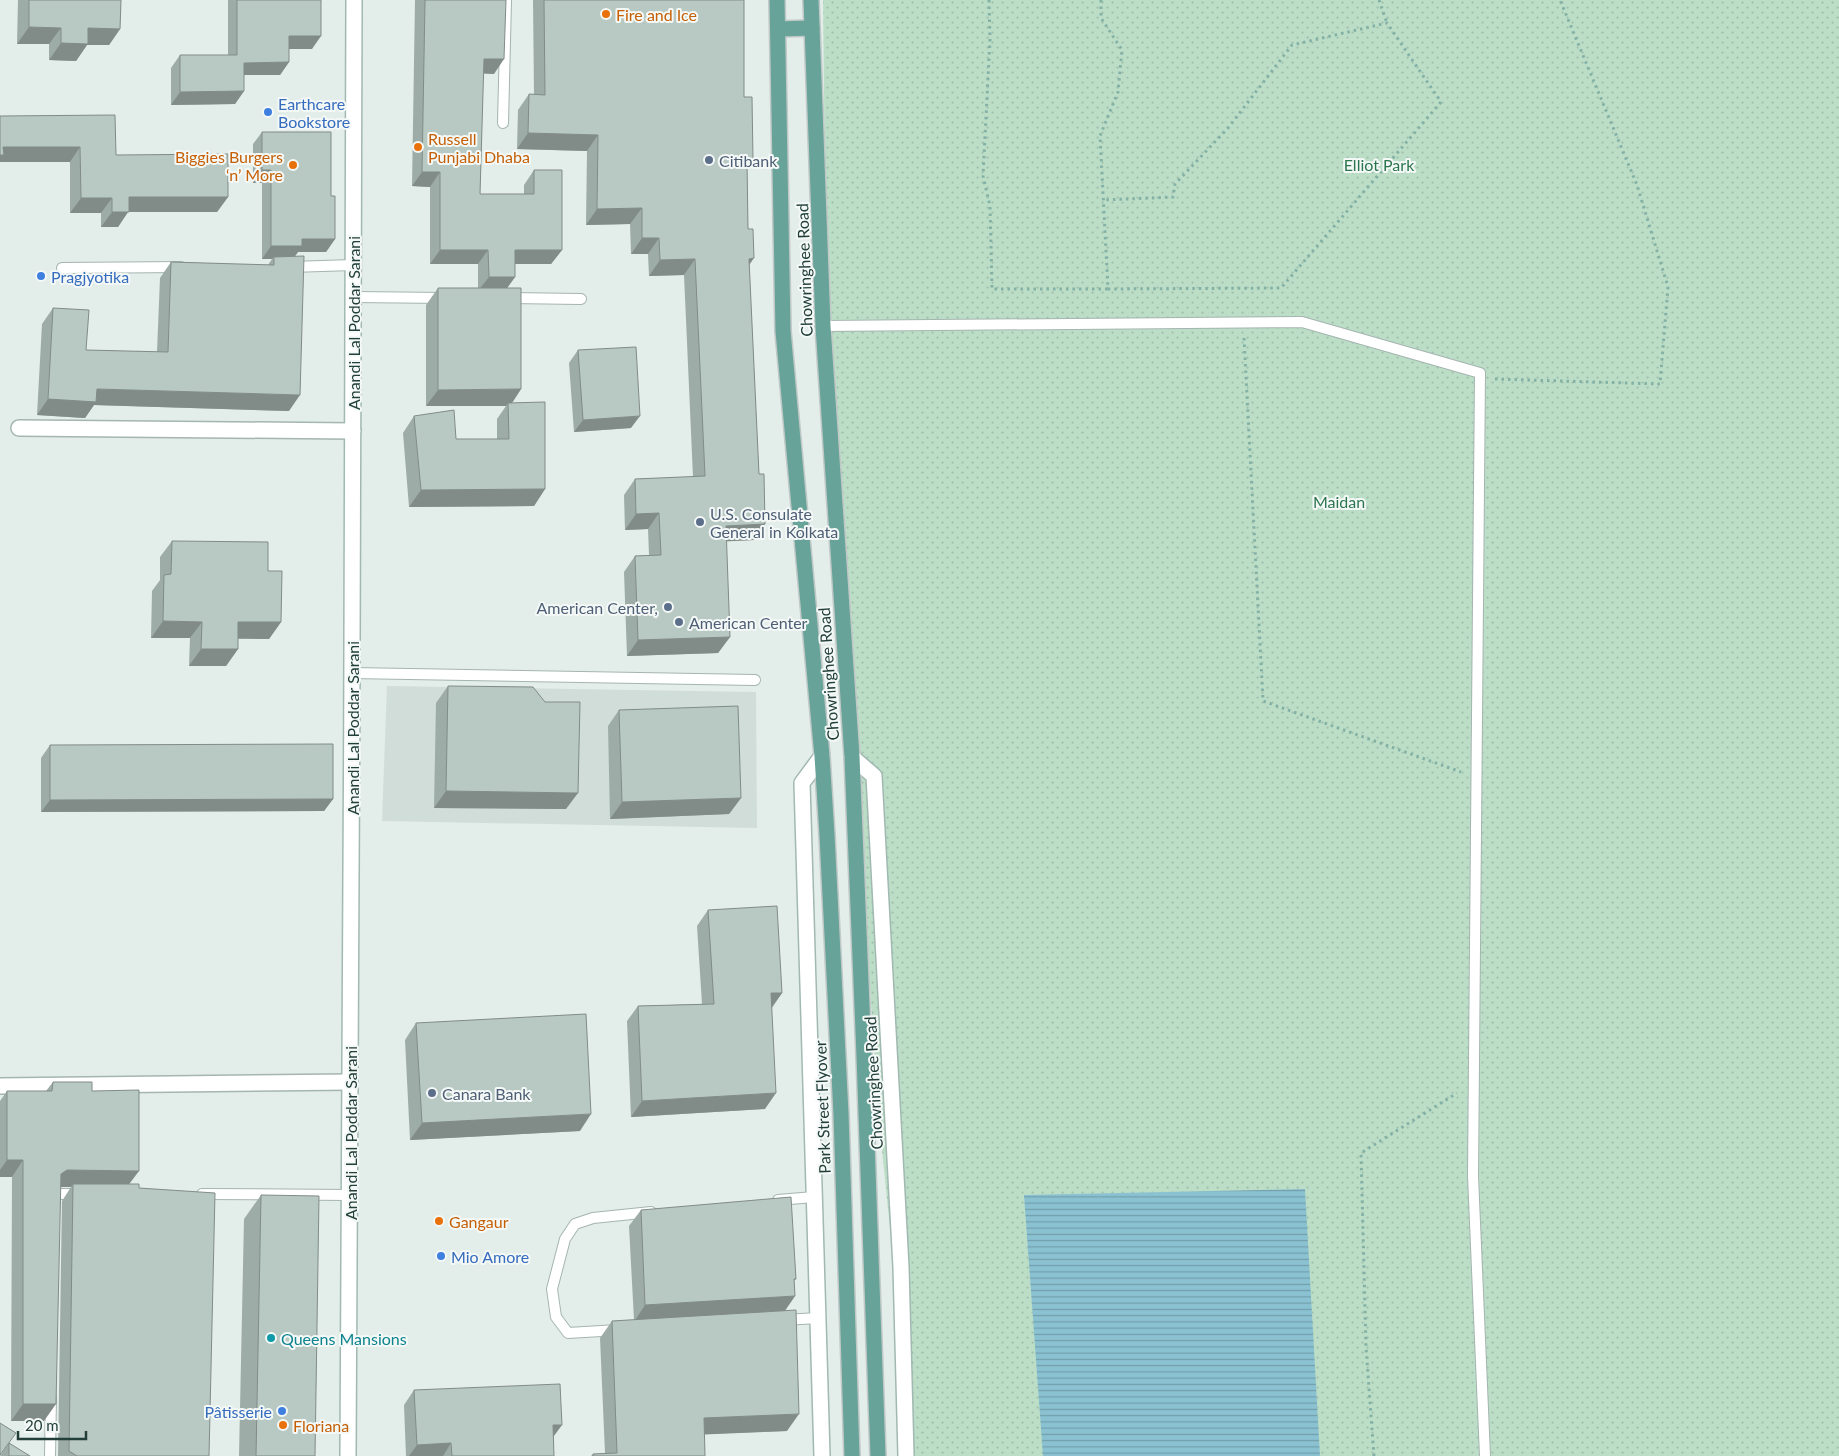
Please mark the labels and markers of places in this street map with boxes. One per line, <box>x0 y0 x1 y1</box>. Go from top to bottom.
place label: Fire and Ice <box>616 5 697 24</box>
marker: Fire and Ice <box>600 8 612 20</box>
place label: Earthcare Bookstore <box>278 94 350 131</box>
marker: Earthcare Bookstore <box>262 106 274 118</box>
place label: Russell Punjabi Dhaba <box>428 129 530 166</box>
marker: Russell Punjabi Dhaba <box>412 141 424 153</box>
place label: Biggies Burgers ‘n’ More <box>175 147 283 184</box>
place label: Citibank <box>719 151 778 170</box>
marker: Citibank <box>703 154 715 166</box>
marker: Biggies Burgers ‘n’ More <box>287 159 299 171</box>
place label: Pragjyotika <box>51 267 129 286</box>
marker: Pragjyotika <box>35 270 47 282</box>
place label: U.S. Consulate General in Kolkata <box>710 504 838 541</box>
marker: U.S. Consulate General in Kolkata <box>694 516 706 528</box>
place label: American Center, <box>537 598 658 617</box>
marker: American Center, <box>662 601 674 613</box>
place label: American Center <box>689 613 808 632</box>
marker: American Center <box>673 616 685 628</box>
place label: Canara Bank <box>442 1084 531 1103</box>
marker: Canara Bank <box>426 1087 438 1099</box>
place label: Gangaur <box>449 1212 509 1231</box>
marker: Gangaur <box>433 1215 445 1227</box>
place label: Mio Amore <box>451 1247 529 1266</box>
marker: Mio Amore <box>435 1250 447 1262</box>
place label: Queens Mansions <box>281 1329 407 1348</box>
marker: Queens Mansions <box>265 1332 277 1344</box>
place label: Pâtisserie <box>205 1402 272 1421</box>
marker: Pâtisserie <box>276 1405 288 1417</box>
place label: Floriana <box>293 1416 349 1435</box>
marker: Floriana <box>277 1419 289 1431</box>

